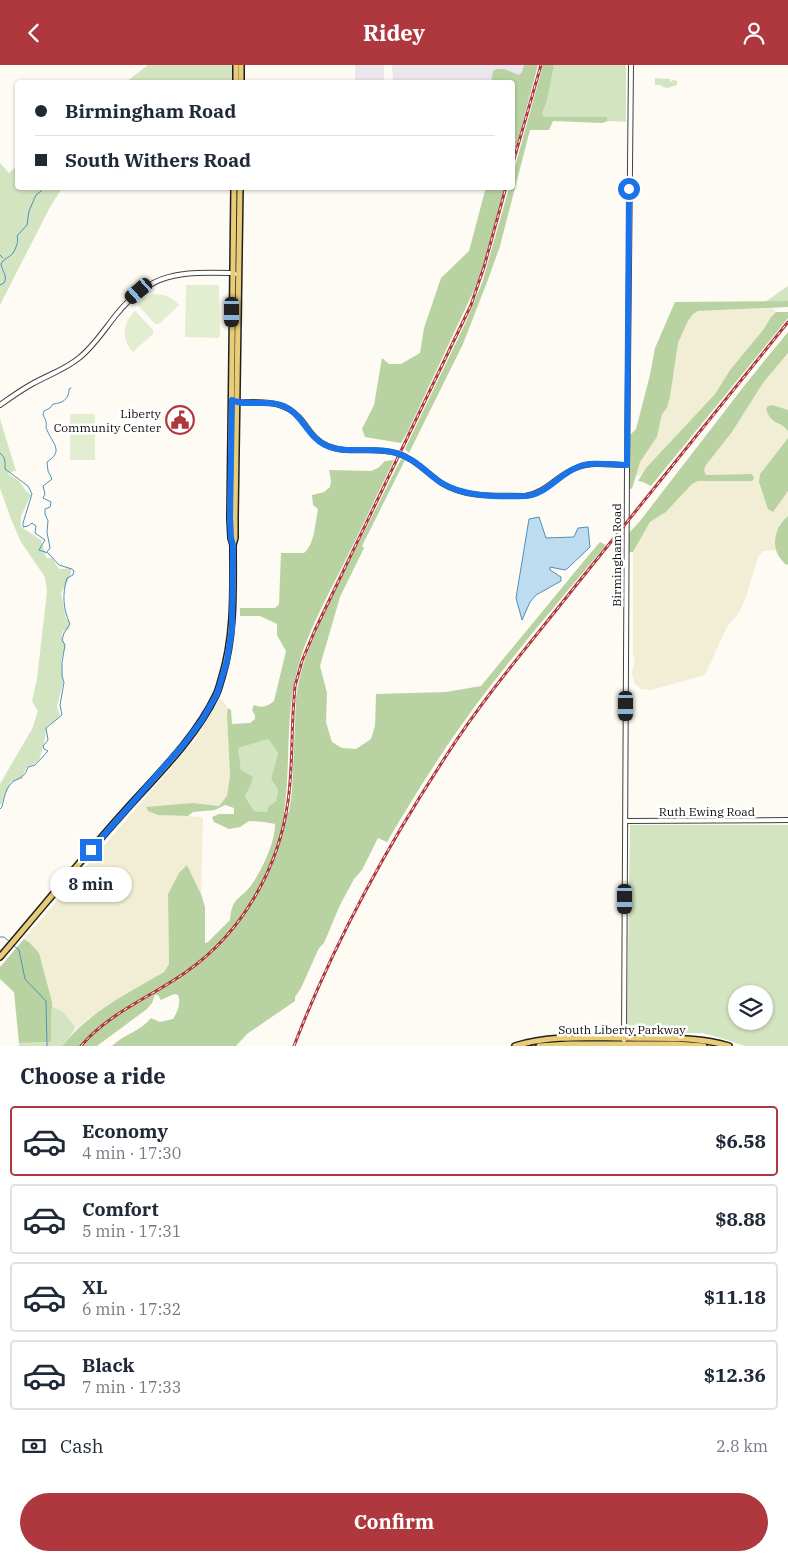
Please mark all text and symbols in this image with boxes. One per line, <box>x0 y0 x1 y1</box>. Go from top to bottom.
text: Ridey <box>363 18 425 47</box>
icon: back <box>20 19 48 47</box>
icon: person <box>740 19 768 47</box>
text: Birmingham Road <box>65 99 236 123</box>
text: South Withers Road <box>65 148 251 172</box>
route start <box>618 178 640 200</box>
car <box>122 275 155 307</box>
car <box>224 297 239 327</box>
public building icon: Liberty Community Center <box>165 405 195 435</box>
place label: Liberty Community Center <box>54 406 162 435</box>
street label: Birmingham Road <box>609 503 624 607</box>
car <box>618 691 633 721</box>
street label: Ruth Ewing Road <box>659 804 755 819</box>
route end <box>80 839 102 861</box>
callout: 8 min <box>50 867 132 903</box>
text: 8 min <box>69 874 113 894</box>
car <box>617 884 632 914</box>
map controls <box>728 985 773 1030</box>
button: layers <box>728 985 773 1030</box>
street label: South Liberty Parkway <box>558 1022 686 1037</box>
text: Choose a ride <box>20 1061 166 1090</box>
icon: car <box>22 1119 67 1164</box>
text: Economy <box>82 1119 168 1143</box>
text: $6.58 <box>715 1129 766 1153</box>
text: 4 min · 17:30 <box>82 1143 181 1163</box>
icon: car <box>22 1197 67 1242</box>
text: Comfort <box>82 1197 159 1221</box>
text: $8.88 <box>715 1207 766 1231</box>
text: 5 min · 17:31 <box>82 1221 181 1241</box>
icon: car <box>22 1275 67 1320</box>
text: XL <box>82 1275 108 1299</box>
text: $11.18 <box>704 1285 766 1309</box>
text: 6 min · 17:32 <box>82 1299 181 1319</box>
icon: car <box>22 1353 67 1398</box>
text: Black <box>82 1353 134 1377</box>
text: $12.36 <box>704 1363 766 1387</box>
text: 7 min · 17:33 <box>82 1377 181 1397</box>
icon: cash <box>20 1432 48 1460</box>
text: Cash <box>60 1434 104 1458</box>
text: 2.8 km <box>716 1436 768 1456</box>
button: Confirm <box>20 1493 768 1551</box>

